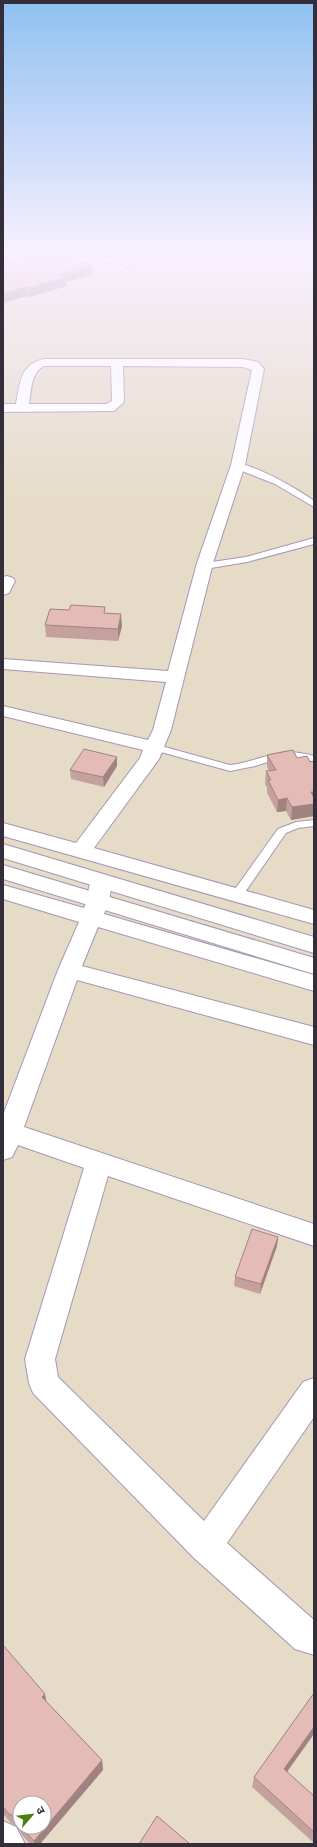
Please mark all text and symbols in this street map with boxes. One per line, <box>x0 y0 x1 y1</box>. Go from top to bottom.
north arrow <box>12 1795 52 1835</box>
text: उ <box>34 1805 48 1816</box>

